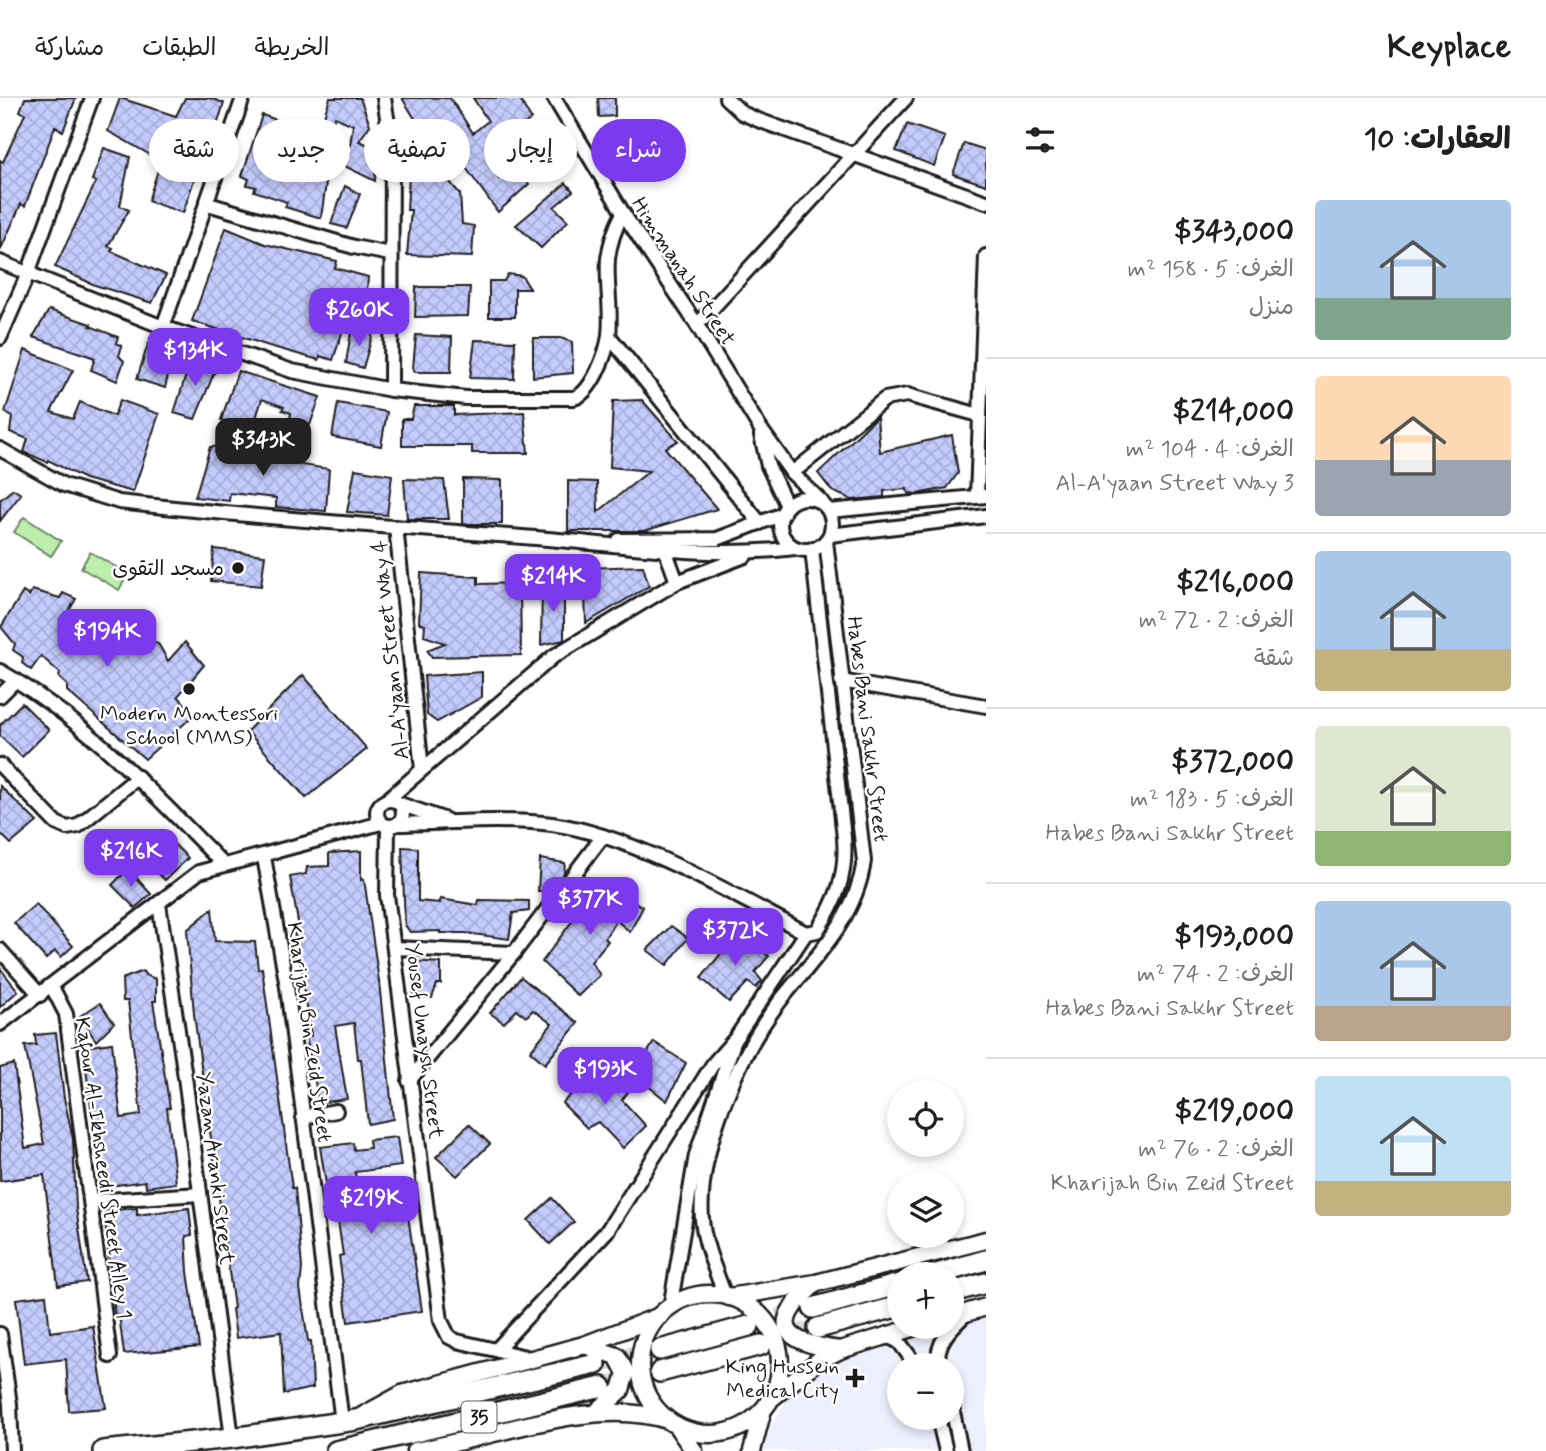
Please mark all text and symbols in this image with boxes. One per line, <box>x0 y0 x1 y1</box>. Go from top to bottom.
text: Keyplace <box>1387 26 1511 70</box>
text: مشاركة <box>35 33 104 64</box>
text: الطبقات <box>142 33 217 64</box>
text: الخريطة <box>255 33 329 64</box>
chip: شقة <box>149 119 239 182</box>
chip: جديد <box>253 119 350 182</box>
chip: تصفية <box>364 119 470 182</box>
chip: إيجار <box>484 119 577 182</box>
chip: شراء <box>591 119 686 182</box>
text: العقارات: 10 <box>1364 120 1511 159</box>
icon: filters <box>1021 121 1059 159</box>
street label: Himmanah Street <box>625 192 742 351</box>
text: $343,000 <box>1174 212 1294 251</box>
icon: home <box>1371 228 1455 312</box>
text: الغرف: 5 · 158 m² <box>1127 255 1294 285</box>
pin: $260K <box>310 288 408 348</box>
text: منزل <box>1249 293 1294 323</box>
text: $260K <box>325 296 393 326</box>
pin: $134K <box>146 328 244 388</box>
text: $134K <box>163 336 227 366</box>
text: $214,000 <box>1173 392 1294 431</box>
icon: home <box>1371 404 1455 488</box>
pin: $343K <box>214 418 312 478</box>
text: $343K <box>231 426 295 456</box>
text: الغرف: 4 · 104 m² <box>1126 435 1294 465</box>
text: Al-A'yaan Street Way 3 <box>1056 469 1294 499</box>
street label: Al-A'yaan Street Way 4 <box>366 539 416 761</box>
pin: $214K <box>504 554 602 614</box>
place label: مسجد التقوى <box>112 555 224 583</box>
marker: مسجد التقوى <box>230 560 246 576</box>
text: $214K <box>521 562 585 592</box>
text: $216,000 <box>1176 563 1294 602</box>
icon: home <box>1371 579 1455 663</box>
text: الغرف: 2 · 72 m² <box>1139 606 1294 636</box>
pin: $194K <box>58 610 156 669</box>
street label: Habes Bani Sakhr Street <box>839 615 895 844</box>
text: $194K <box>73 617 141 647</box>
text: شقة <box>1254 644 1294 674</box>
marker: Modern Montessori School (MMS) <box>181 681 197 697</box>
place label: Modern Montessori School (MMS) <box>100 700 278 752</box>
text: $372,000 <box>1171 742 1294 781</box>
icon: home <box>1371 754 1455 838</box>
text: الغرف: 5 · 183 m² <box>1130 785 1294 815</box>
text: Habes Bani Sakhr Street <box>1045 819 1294 849</box>
pin: $216K <box>82 830 180 889</box>
text: $216K <box>100 837 162 867</box>
pin: $377K <box>541 878 639 937</box>
text: $377K <box>558 885 622 915</box>
pin: $372K <box>686 908 784 968</box>
text: $372K <box>702 916 768 946</box>
text: $193,000 <box>1174 917 1294 956</box>
street label: Kharijah Bin Zeid Street <box>280 920 338 1144</box>
icon: home <box>1371 929 1455 1013</box>
street label: Yousef Umaysh Street <box>398 942 450 1141</box>
text: الغرف: 2 · 74 m² <box>1137 960 1294 990</box>
text: Habes Bani Sakhr Street <box>1045 994 1294 1024</box>
street label: Kafour Al-Ikhsheedi Street Alley 1 <box>66 1015 138 1321</box>
pin: $193K <box>556 1048 654 1107</box>
text: $193K <box>573 1055 637 1085</box>
street label: Yazan Aranki Street <box>189 1070 241 1267</box>
map controls <box>887 1080 964 1430</box>
button: locate <box>887 1080 964 1157</box>
text: $219,000 <box>1175 1092 1294 1131</box>
icon: home <box>1371 1104 1455 1188</box>
text: الغرف: 2 · 76 m² <box>1138 1135 1294 1165</box>
text: Kharijah Bin Zeid Street <box>1051 1169 1294 1199</box>
button: layers <box>887 1171 964 1248</box>
pin: $219K <box>322 1176 420 1236</box>
text: $219K <box>339 1184 403 1214</box>
button: + <box>887 1262 964 1339</box>
place label: King Hussein Medical City <box>725 1353 839 1405</box>
button: − <box>887 1353 964 1430</box>
marker: King Hussein Medical City <box>845 1368 865 1388</box>
road number: 35 <box>462 1401 496 1432</box>

